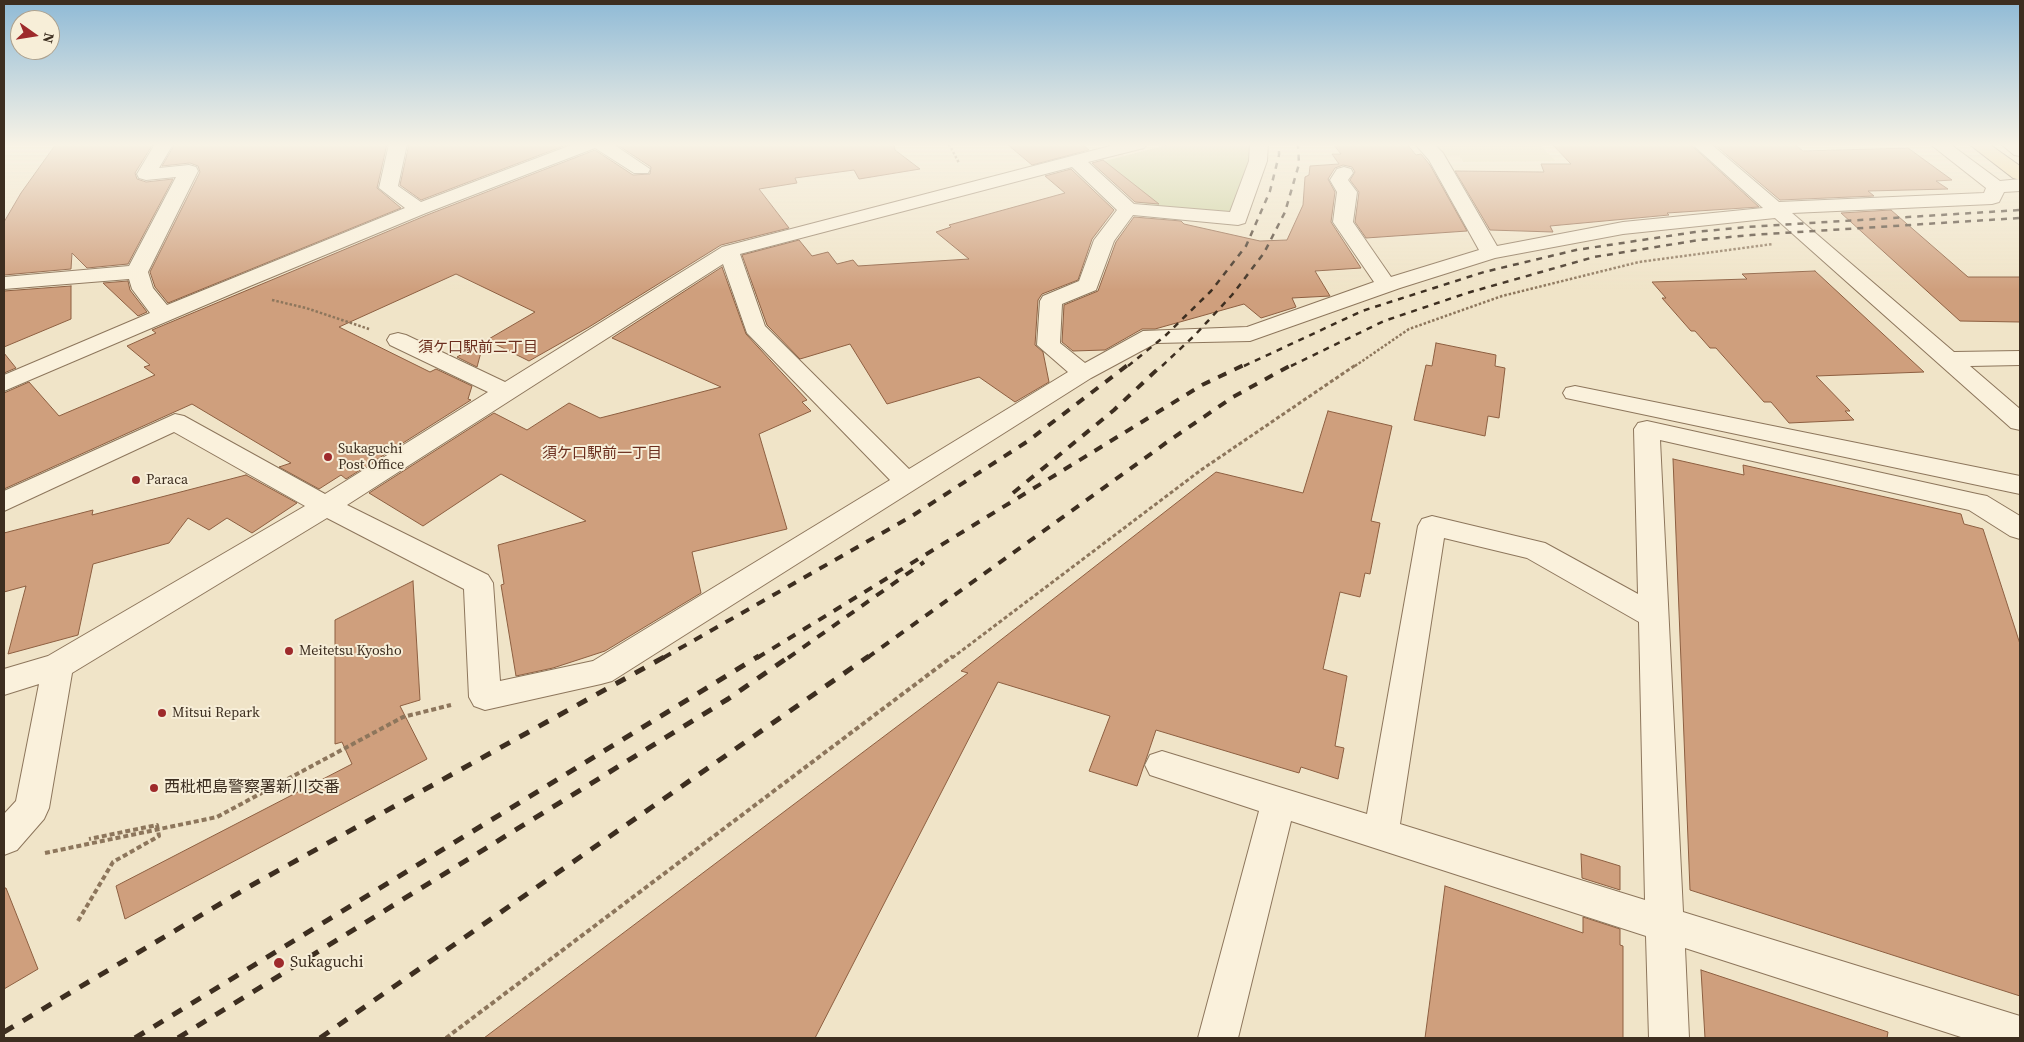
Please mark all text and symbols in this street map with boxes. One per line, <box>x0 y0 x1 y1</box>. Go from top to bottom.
north arrow <box>10 10 60 60</box>
text: N <box>38 31 60 45</box>
district label: 須ケ口駅前二丁目 <box>418 339 538 357</box>
place label: Sukaguchi Post Office <box>338 441 404 474</box>
district label: 須ケ口駅前一丁目 <box>542 445 662 463</box>
marker: Sukaguchi Post Office <box>322 451 334 463</box>
place label: Paraca <box>146 472 188 488</box>
marker: Paraca <box>130 474 142 486</box>
place label: Meitetsu Kyosho <box>299 643 402 659</box>
marker: Meitetsu Kyosho <box>283 645 295 657</box>
place label: Mitsui Repark <box>172 705 260 721</box>
marker: Mitsui Repark <box>156 707 168 719</box>
place label: 西枇杷島警察署新川交番 <box>164 778 340 798</box>
marker: 西枇杷島警察署新川交番 <box>148 782 160 794</box>
place label: Sukaguchi <box>290 953 364 973</box>
marker: Sukaguchi <box>272 956 286 970</box>

